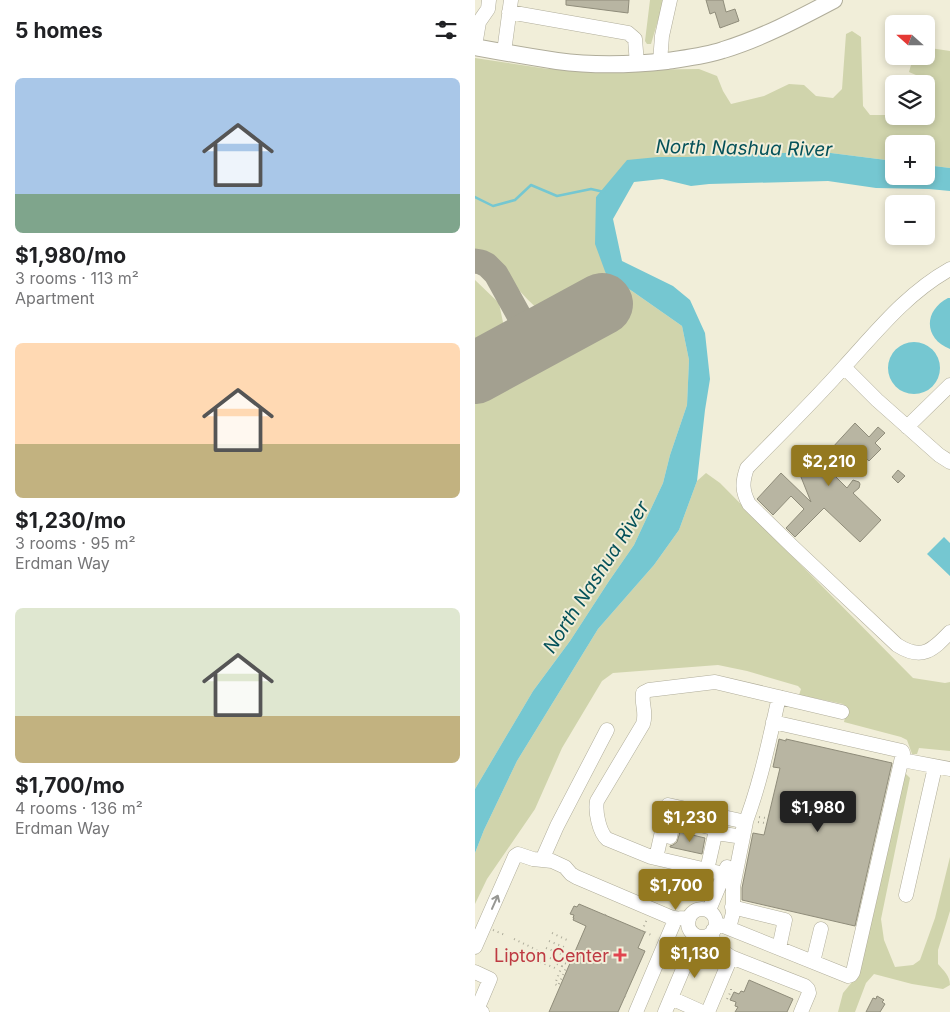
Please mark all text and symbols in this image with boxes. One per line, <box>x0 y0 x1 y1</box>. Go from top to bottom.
north arrow <box>885 15 935 65</box>
map controls <box>885 15 935 245</box>
icon: filters <box>432 16 460 44</box>
text: 5 homes <box>15 18 103 43</box>
button: layers <box>885 75 935 125</box>
icon: home <box>193 110 283 200</box>
water label: North Nashua River <box>655 135 833 161</box>
button: + <box>885 135 935 185</box>
button: − <box>885 195 935 245</box>
text: $1,980/mo <box>15 243 126 268</box>
text: 3 rooms · 113 m² <box>15 268 139 288</box>
text: Apartment <box>15 288 95 308</box>
icon: home <box>193 375 283 465</box>
pin: $2,210 <box>788 444 870 487</box>
text: $2,210 <box>802 451 856 471</box>
water label: North Nashua River <box>538 496 654 657</box>
text: $1,230/mo <box>15 508 126 533</box>
text: 3 rooms · 95 m² <box>15 533 136 553</box>
text: Erdman Way <box>15 553 110 573</box>
icon: home <box>193 640 283 730</box>
text: $1,700/mo <box>15 773 125 798</box>
pin: $1,980 <box>777 790 859 833</box>
text: $1,980 <box>791 797 845 817</box>
text: 4 rooms · 136 m² <box>15 798 143 818</box>
pin: $1,230 <box>649 800 731 843</box>
text: $1,230 <box>663 807 717 827</box>
text: Erdman Way <box>15 818 110 838</box>
pin: $1,700 <box>635 868 717 911</box>
text: $1,700 <box>650 875 702 895</box>
one-way arrow <box>490 895 500 910</box>
pin: $1,130 <box>654 936 736 979</box>
text: $1,130 <box>670 943 720 963</box>
place label: Lipton Center <box>494 945 609 966</box>
marker: Lipton Center <box>613 948 627 962</box>

